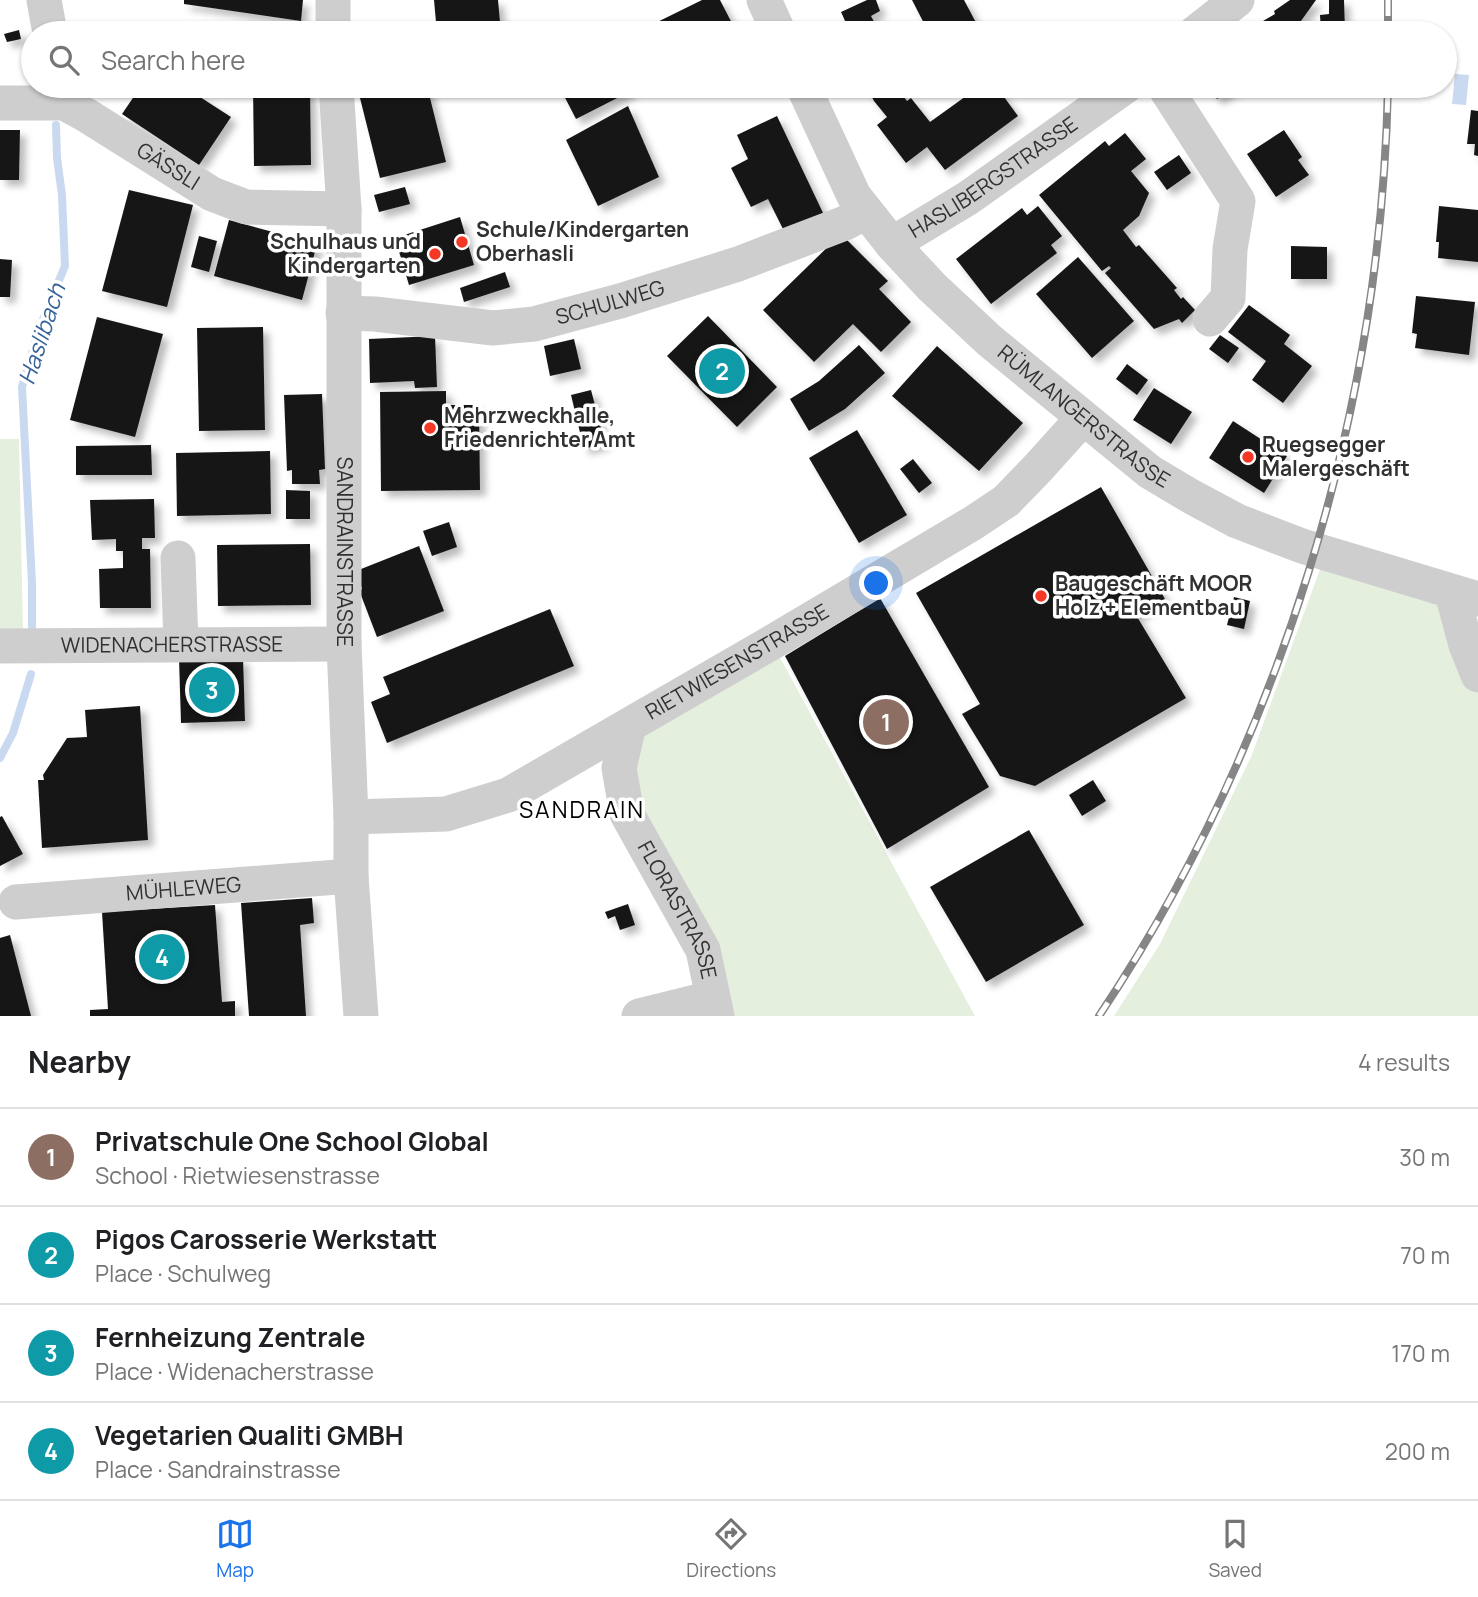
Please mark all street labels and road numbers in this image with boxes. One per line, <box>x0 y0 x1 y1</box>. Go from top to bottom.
street label: HASLIBERGSTRASSE <box>903 110 1083 244</box>
street label: GÄSSLI <box>132 135 205 196</box>
street label: SCHULWEG <box>552 273 668 331</box>
street label: RÜMLANGERSTRASSE <box>992 338 1175 494</box>
street label: SANDRAINSTRASSE <box>331 457 359 647</box>
street label: RIETWIESENSTRASSE <box>640 597 834 726</box>
street label: WIDENACHERSTRASSE <box>61 629 283 659</box>
street label: FLORASTRASSE <box>632 836 724 981</box>
street label: MÜHLEWEG <box>125 870 242 906</box>

